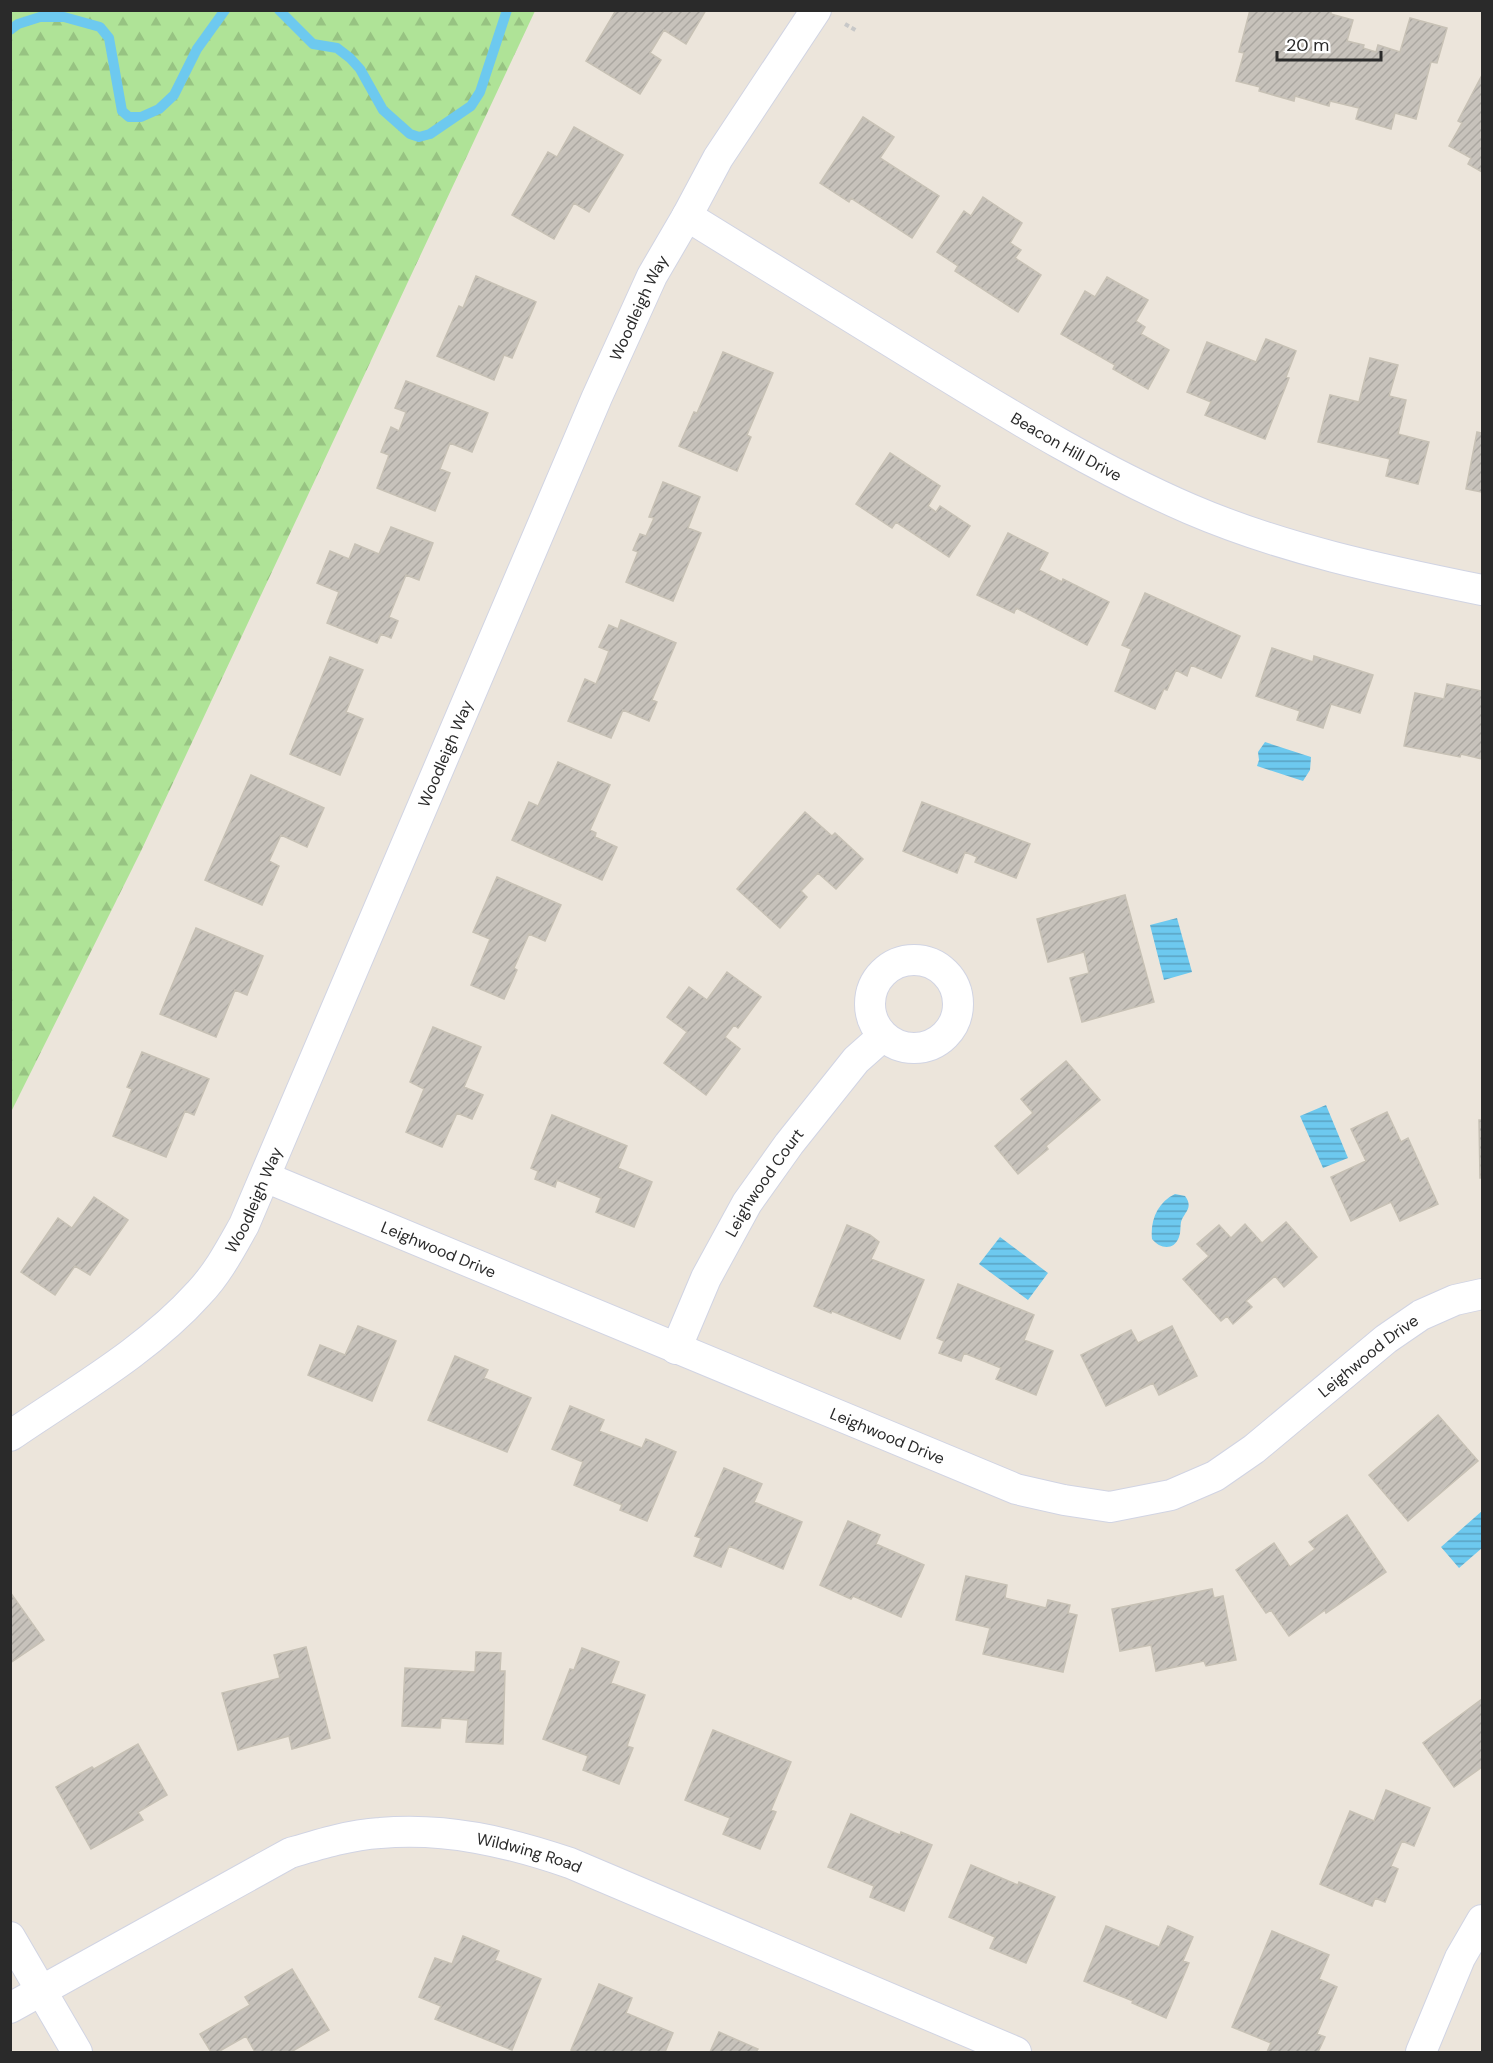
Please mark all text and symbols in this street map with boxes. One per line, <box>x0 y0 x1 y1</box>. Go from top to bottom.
scale bar <box>1277 24 1380 62</box>
text: 20 m <box>1286 33 1329 57</box>
street label: Woodleigh Way <box>604 251 673 364</box>
street label: Beacon Hill Drive <box>1007 407 1125 486</box>
street label: Woodleigh Way <box>413 696 477 810</box>
street label: Leighwood Court <box>720 1124 808 1240</box>
street label: Woodleigh Way <box>220 1144 287 1257</box>
street label: Leighwood Drive <box>378 1216 499 1282</box>
street label: Leighwood Drive <box>1314 1310 1422 1402</box>
street label: Leighwood Drive <box>827 1402 948 1469</box>
street label: Wildwing Road <box>475 1828 585 1877</box>

